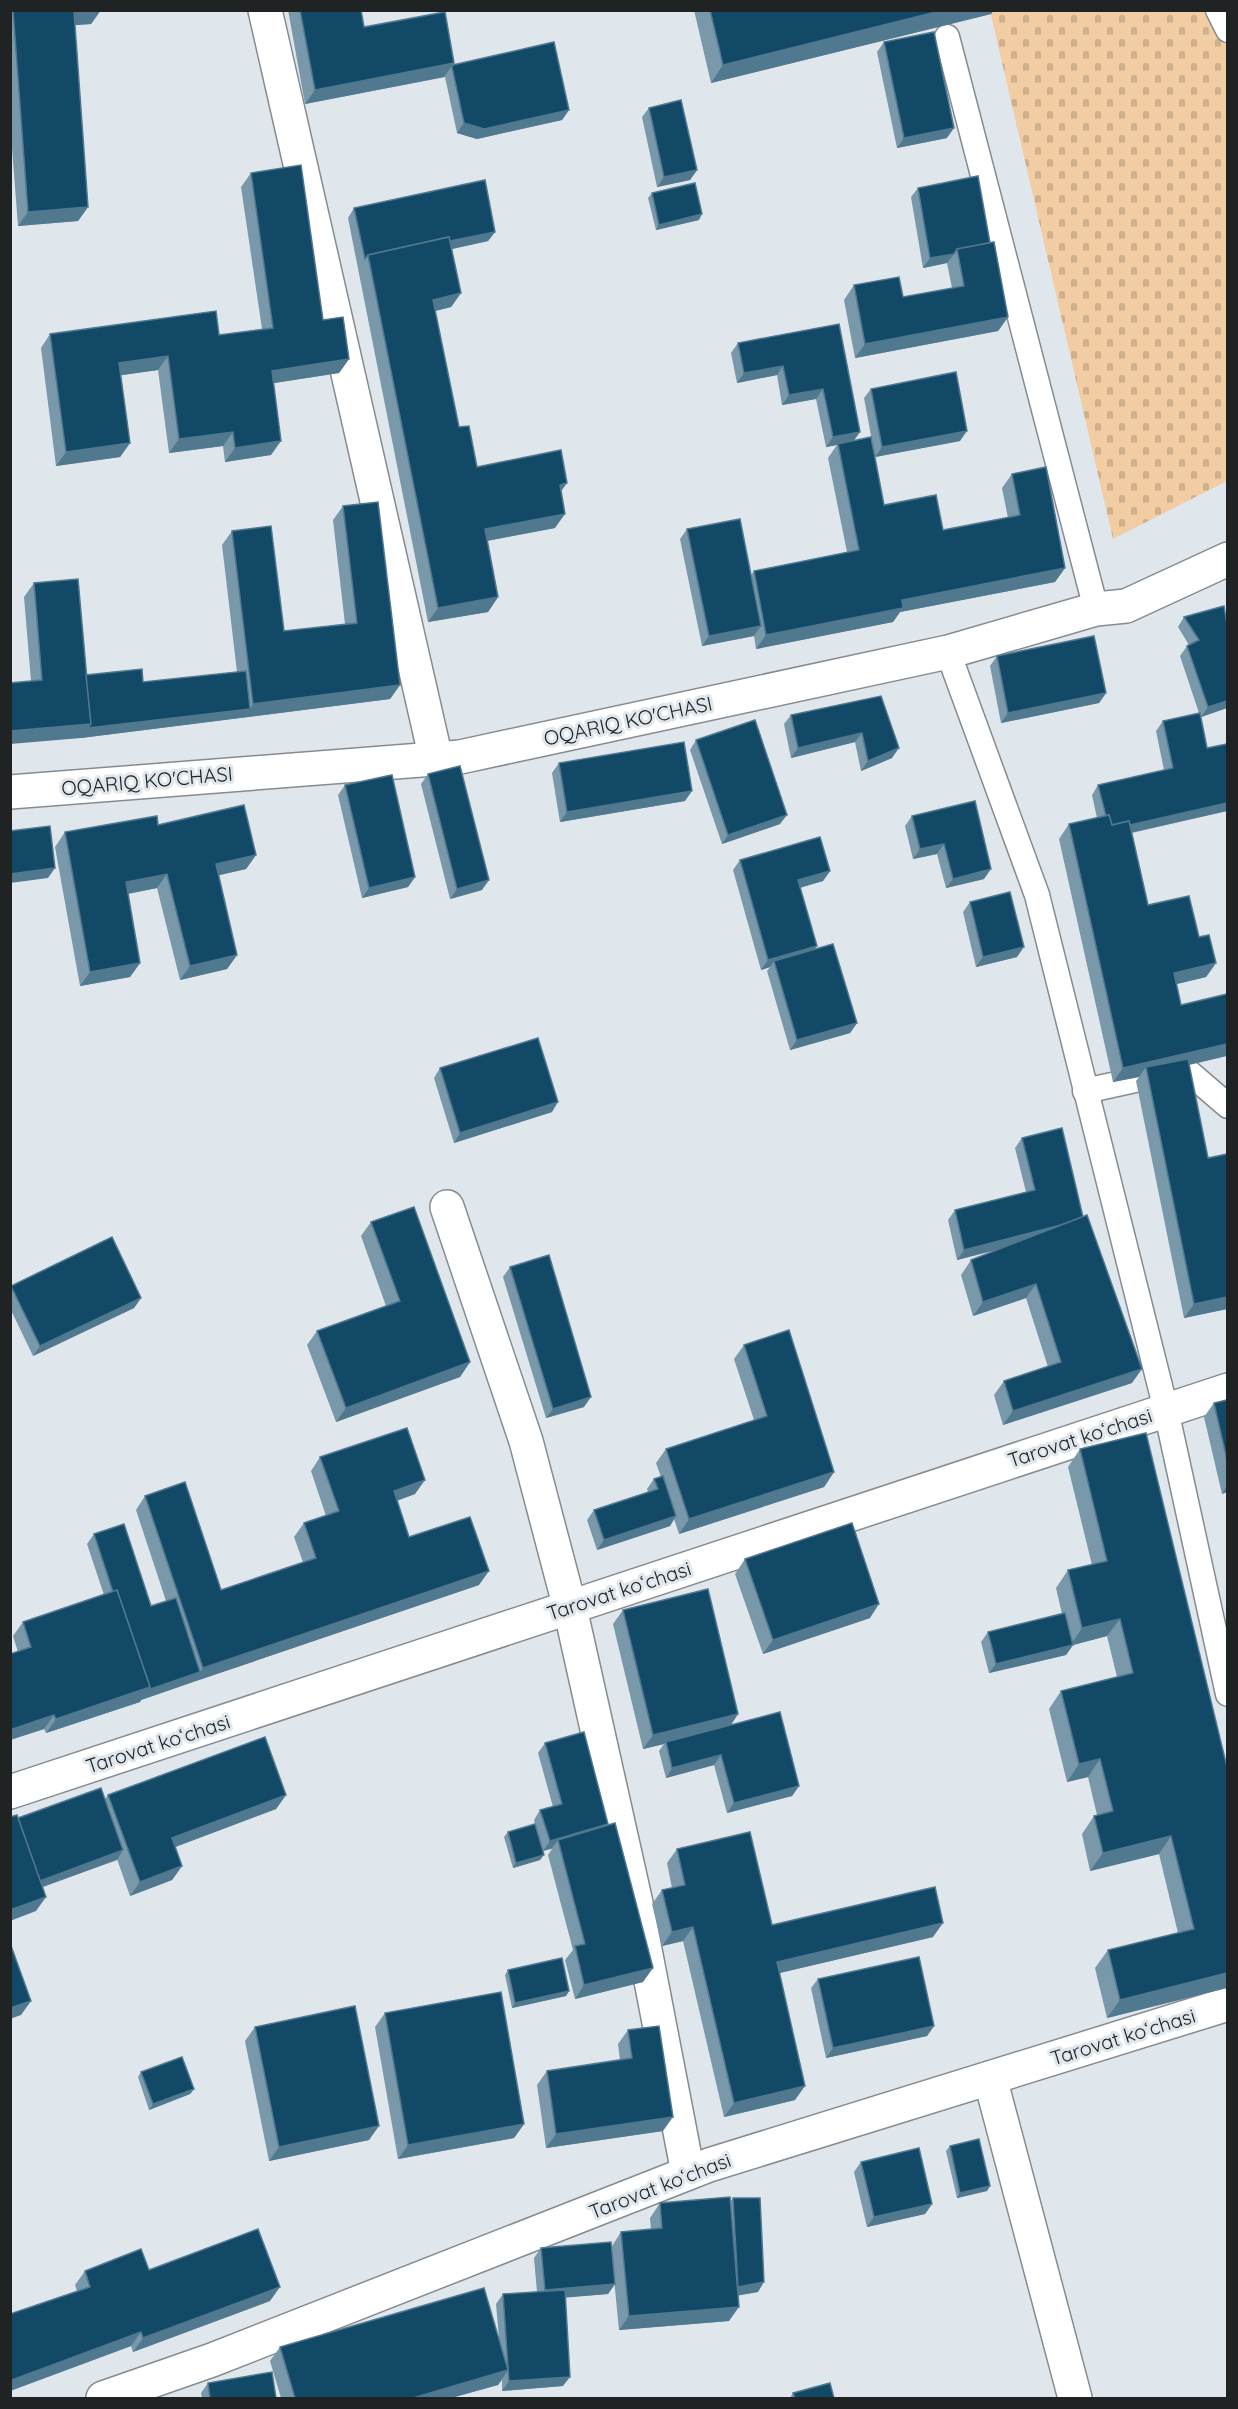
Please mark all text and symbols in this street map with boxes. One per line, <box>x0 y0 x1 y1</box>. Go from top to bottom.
street label: OQARIQ KO'CHASI <box>541 690 714 751</box>
street label: OQARIQ KO'CHASI <box>60 761 234 800</box>
street label: Tarovat koʻchasi <box>1005 1402 1155 1473</box>
street label: Tarovat koʻchasi <box>544 1555 694 1626</box>
street label: Tarovat koʻchasi <box>83 1708 233 1779</box>
street label: Tarovat koʻchasi <box>1047 2003 1198 2070</box>
street label: Tarovat koʻchasi <box>585 2147 734 2224</box>

